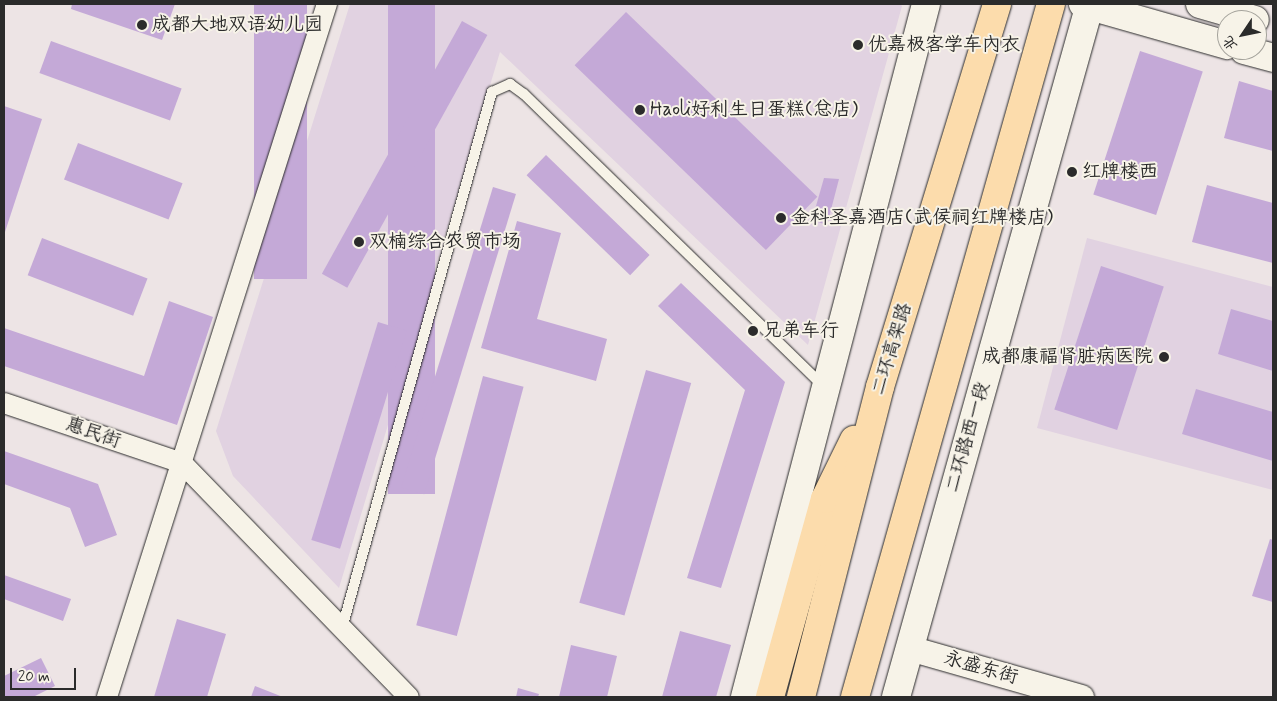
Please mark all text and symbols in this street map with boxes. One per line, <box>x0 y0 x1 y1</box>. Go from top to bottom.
north arrow <box>1217 10 1267 60</box>
place label: 成都大地双语幼儿园 <box>152 14 323 36</box>
marker: 成都大地双语幼儿园 <box>136 19 148 31</box>
text: 北 <box>1219 32 1242 54</box>
place label: 优嘉极客学车内衣 <box>868 34 1020 56</box>
marker: 优嘉极客学车内衣 <box>852 39 864 51</box>
place label: Haoli好利生日蛋糕(总店) <box>650 99 858 121</box>
marker: Haoli好利生日蛋糕(总店) <box>634 104 646 116</box>
place label: 红牌楼西 <box>1082 161 1158 183</box>
marker: 红牌楼西 <box>1066 166 1078 178</box>
place label: 金科圣嘉酒店(武侯祠红牌楼店) <box>791 207 1053 229</box>
marker: 金科圣嘉酒店(武侯祠红牌楼店) <box>775 212 787 224</box>
place label: 双楠综合农贸市场 <box>369 231 521 253</box>
marker: 双楠综合农贸市场 <box>353 236 365 248</box>
street label: 二环高架路 <box>867 300 917 398</box>
place label: 兄弟车行 <box>763 320 839 342</box>
marker: 兄弟车行 <box>747 325 759 337</box>
place label: 成都康福肾脏病医院 <box>982 346 1153 368</box>
marker: 成都康福肾脏病医院 <box>1157 350 1171 364</box>
street label: 二环路西一段 <box>941 379 995 495</box>
street label: 惠民街 <box>62 413 124 453</box>
street label: 永盛东街 <box>941 647 1021 689</box>
scale bar <box>12 658 79 690</box>
text: 20 m <box>18 667 50 687</box>

